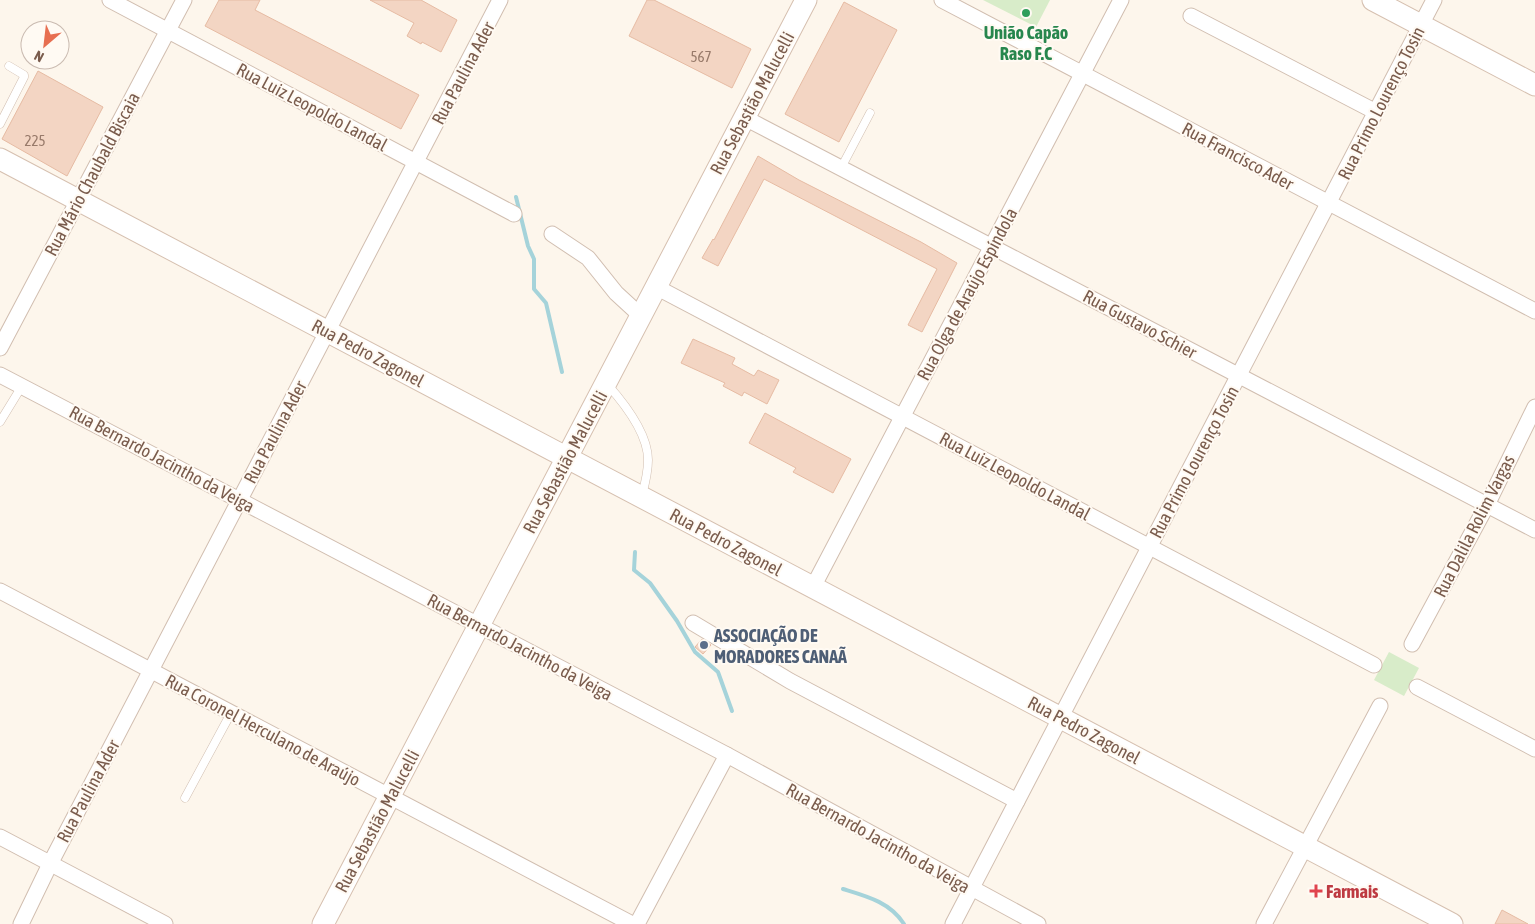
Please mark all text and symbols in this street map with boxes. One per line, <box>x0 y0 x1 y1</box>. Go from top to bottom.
marker: União Capão Raso F.C <box>1020 7 1032 19</box>
street label: Rua Paulina Ader <box>427 17 499 128</box>
north arrow <box>20 20 70 70</box>
place label: União Capão Raso F.C <box>984 22 1068 64</box>
street label: Rua Primo Lourenço Tosin <box>1333 23 1429 183</box>
street label: Rua Sebastião Malucelli <box>706 28 798 178</box>
text: N <box>31 47 46 65</box>
house number: 567 <box>690 48 712 65</box>
street label: Rua Luiz Leopoldo Landal <box>233 58 391 156</box>
street label: Rua Mário Chaubald Biscaia <box>40 89 144 259</box>
street label: Rua Francisco Ader <box>1179 118 1298 194</box>
house number: 225 <box>24 132 46 149</box>
street label: Rua Olga de Araújo Espíndola <box>913 204 1021 384</box>
street label: Rua Gustavo Schier <box>1080 285 1201 363</box>
street label: Rua Pedro Zagonel <box>308 315 428 391</box>
street label: Rua Paulina Ader <box>239 376 311 487</box>
street label: Rua Primo Lourenço Tosin <box>1145 382 1243 542</box>
street label: Rua Sebastião Malucelli <box>519 387 611 537</box>
street label: Rua Bernardo Jacintho da Veiga <box>66 401 258 517</box>
street label: Rua Luiz Leopoldo Landal <box>936 427 1094 525</box>
street label: Rua Dalila Rolim Vargas <box>1429 451 1519 601</box>
street label: Rua Pedro Zagonel <box>666 504 786 580</box>
street label: Rua Bernardo Jacintho da Veiga <box>424 589 616 705</box>
place label: ASSOCIAÇÃO DE MORADORES CANAÃ <box>713 625 847 667</box>
marker: ASSOCIAÇÃO DE MORADORES CANAÃ <box>698 639 710 651</box>
street label: Rua Coronel Herculano de Araújo <box>162 670 364 790</box>
street label: Rua Pedro Zagonel <box>1024 692 1144 768</box>
street label: Rua Paulina Ader <box>52 735 124 846</box>
street label: Rua Sebastião Malucelli <box>331 746 423 896</box>
street label: Rua Bernardo Jacintho da Veiga <box>783 779 973 897</box>
place label: Farmais <box>1326 881 1379 902</box>
marker: Farmais <box>1310 885 1322 897</box>

